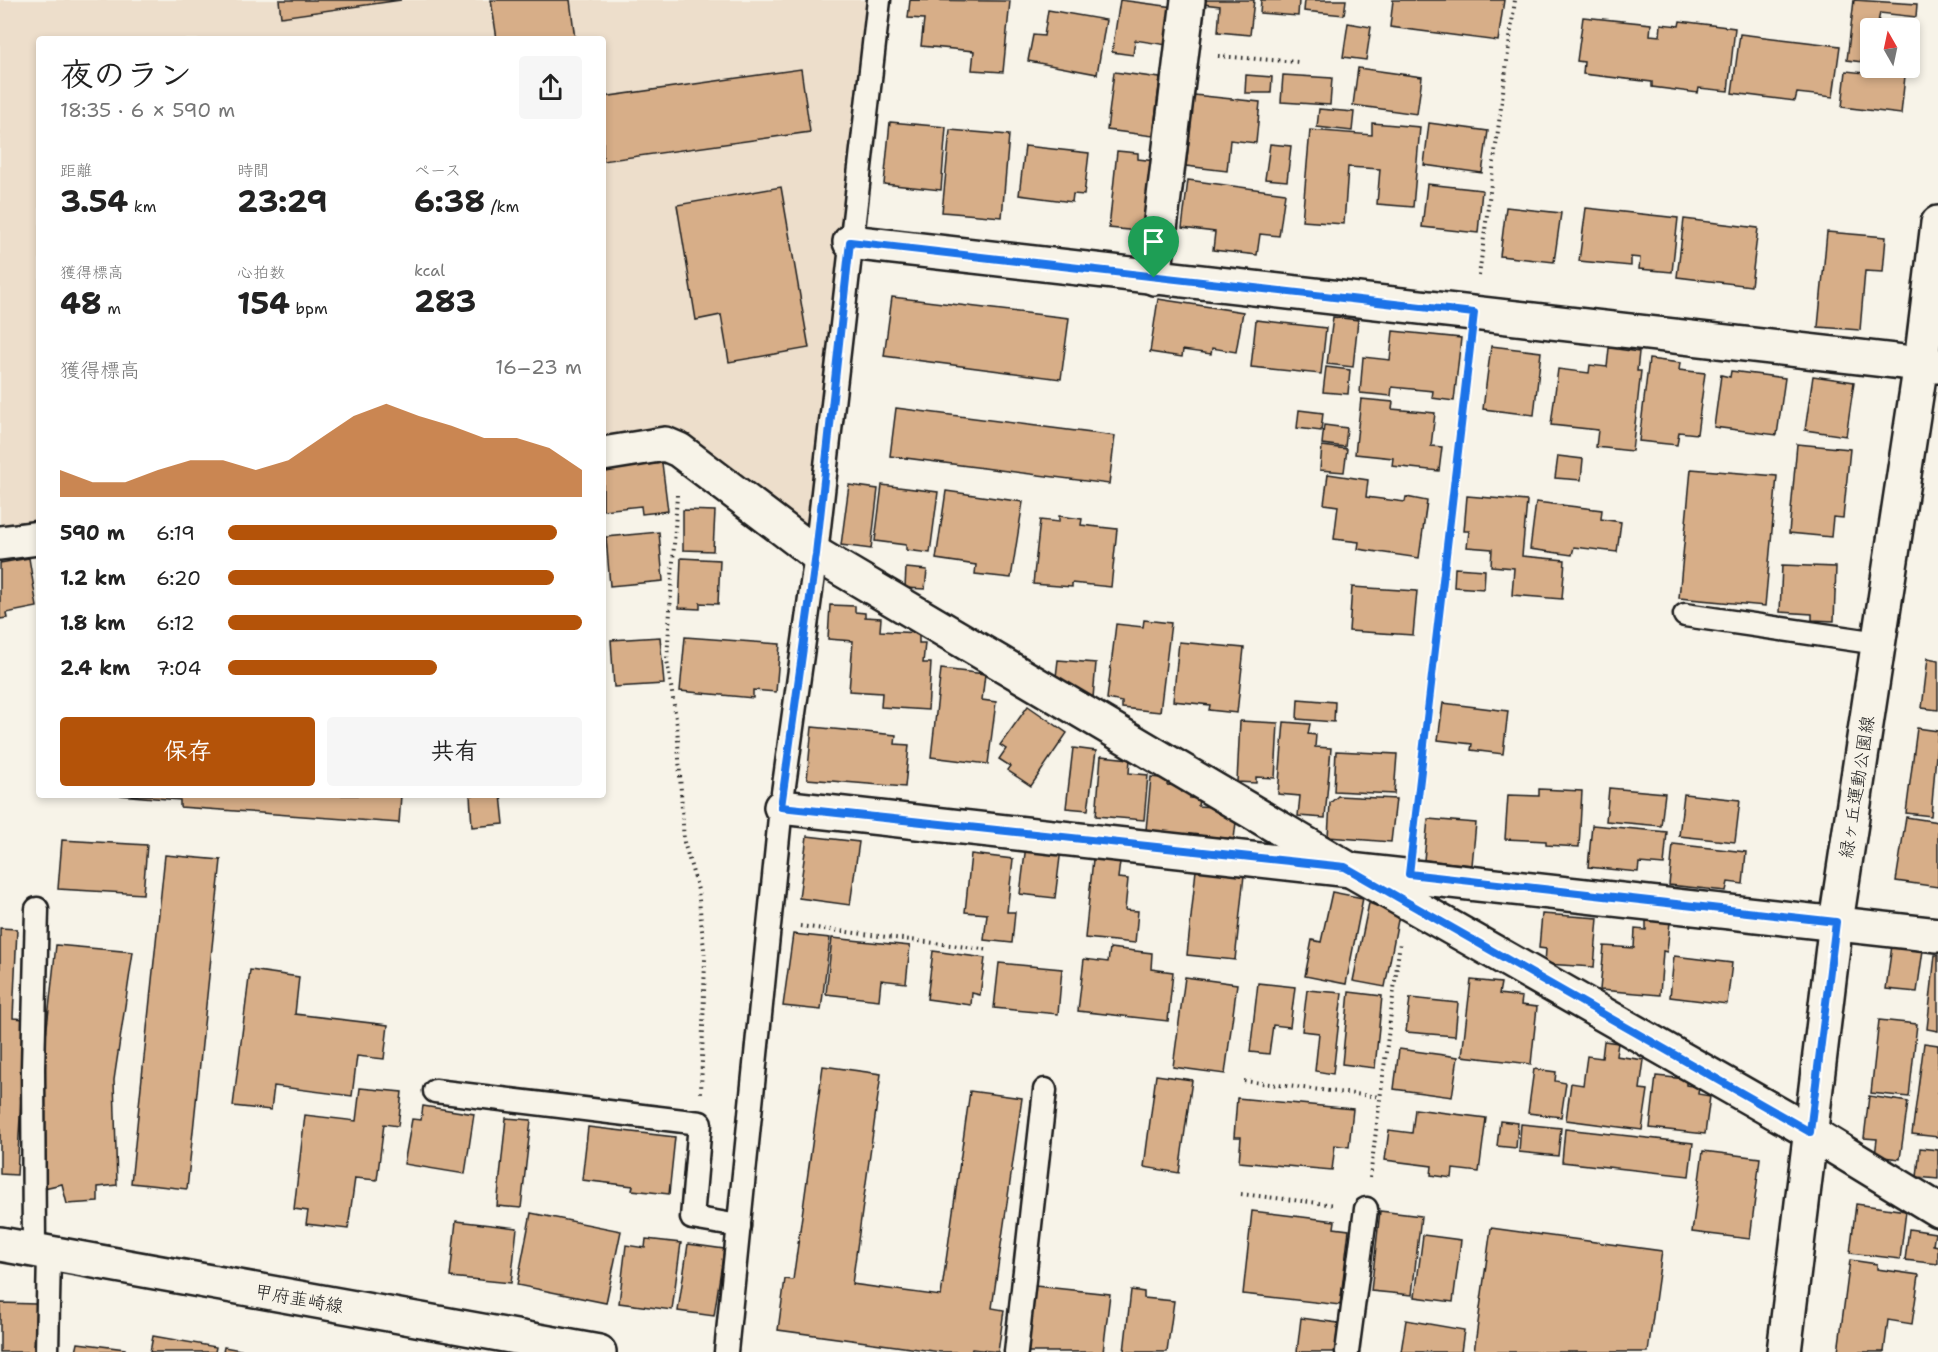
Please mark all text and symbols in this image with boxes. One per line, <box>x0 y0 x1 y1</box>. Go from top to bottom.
north arrow <box>1860 18 1920 78</box>
map controls <box>1860 18 1920 78</box>
text: 夜のラン <box>60 52 192 97</box>
button: share <box>519 56 582 119</box>
text: 18:35 · 6 × 590 m <box>60 97 235 123</box>
text: 距離 <box>60 160 92 181</box>
text: 時間 <box>237 160 269 181</box>
text: ペース <box>414 160 461 181</box>
text: 3.54 <box>60 181 128 222</box>
text: 23:29 <box>237 181 328 222</box>
text: 6:38 <box>414 181 485 222</box>
text: km <box>128 196 156 217</box>
text: /km <box>485 196 519 217</box>
pin <box>1128 216 1179 278</box>
icon: arrive <box>1137 225 1170 258</box>
text: kcal <box>414 260 445 281</box>
text: 獲得標高 <box>60 262 124 283</box>
text: 心拍数 <box>237 262 285 283</box>
text: 283 <box>414 281 476 322</box>
text: 48 <box>60 283 102 324</box>
text: 154 <box>237 283 290 324</box>
text: m <box>102 298 121 319</box>
text: bpm <box>290 298 328 319</box>
text: 16–23 m <box>495 354 582 380</box>
text: 獲得標高 <box>60 357 140 383</box>
text: 590 m <box>60 520 125 546</box>
text: 6:19 <box>156 520 195 546</box>
text: 1.2 km <box>60 565 126 591</box>
text: 6:20 <box>156 565 201 591</box>
text: 1.8 km <box>60 610 126 636</box>
text: 6:12 <box>156 610 195 636</box>
text: 2.4 km <box>60 655 130 681</box>
text: 7:04 <box>156 655 201 681</box>
street label: 緑ヶ丘運動公園線 <box>1834 714 1880 860</box>
button: 保存 <box>60 717 315 786</box>
button: 共有 <box>327 717 582 786</box>
street label: 甲府韮崎線 <box>253 1279 345 1319</box>

